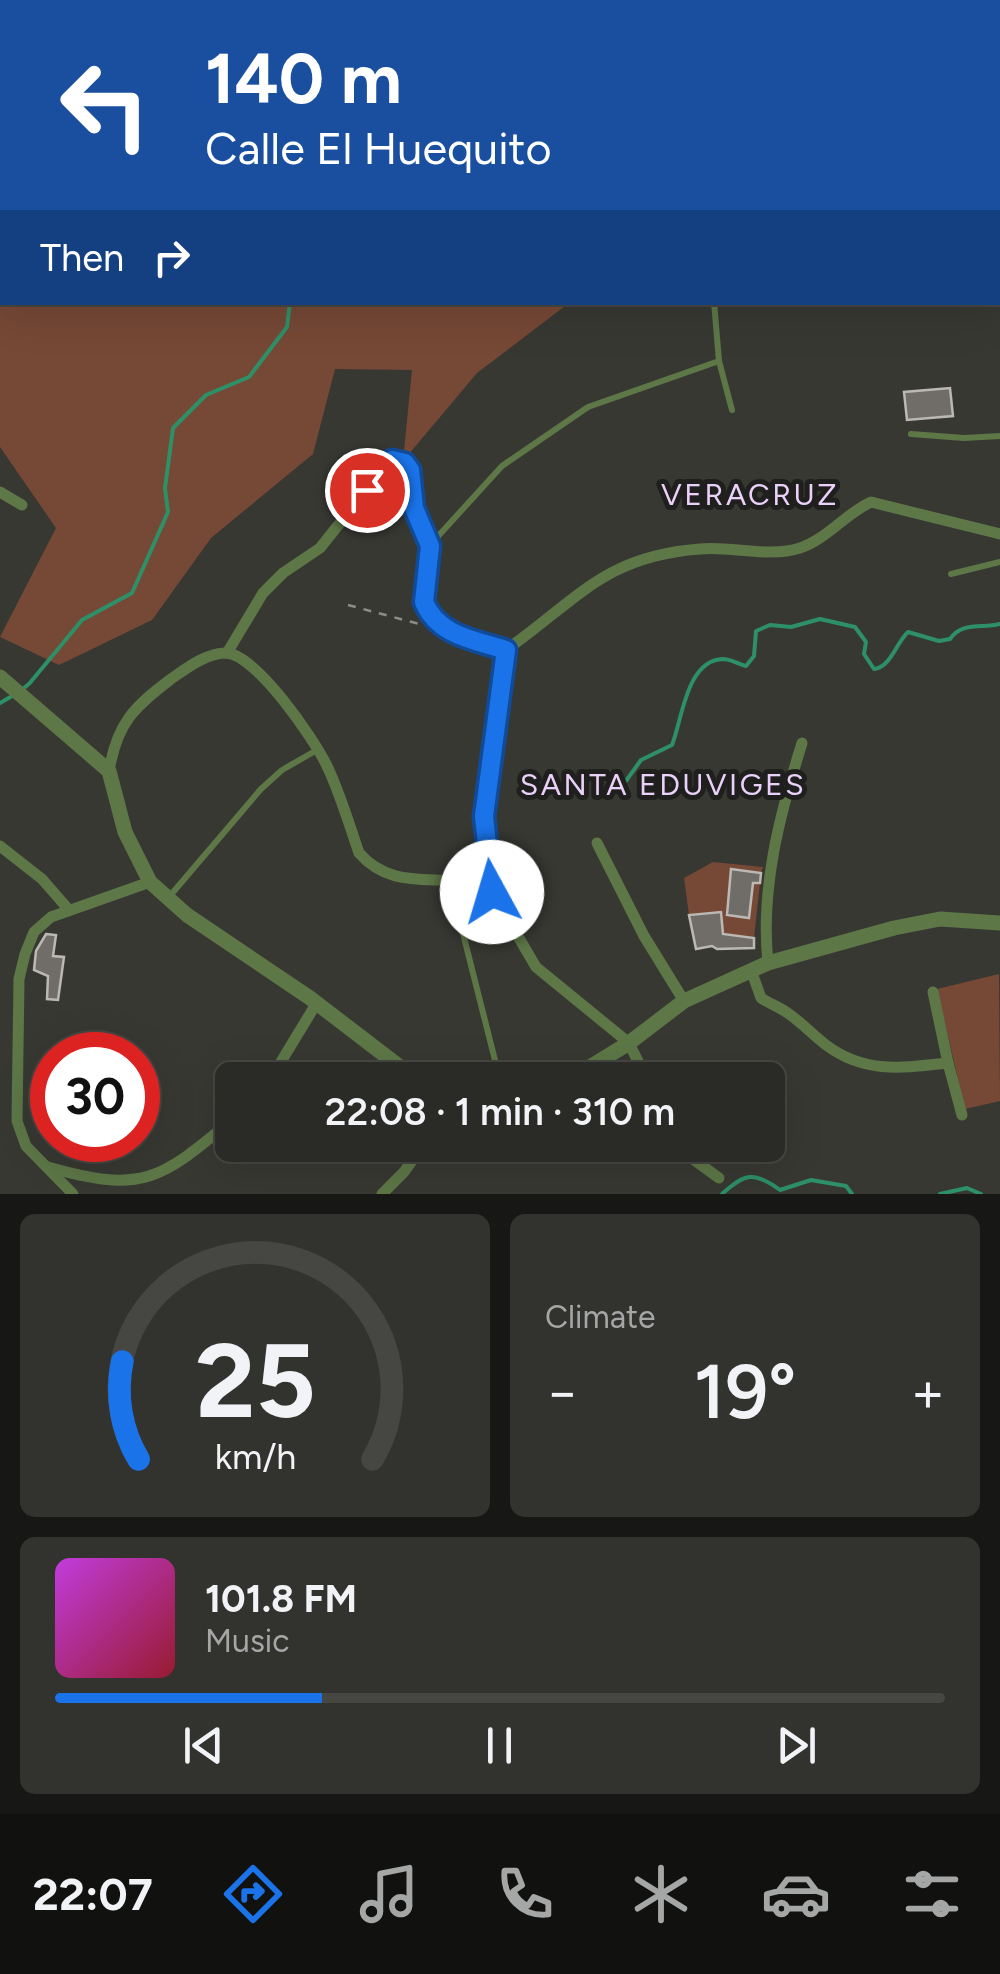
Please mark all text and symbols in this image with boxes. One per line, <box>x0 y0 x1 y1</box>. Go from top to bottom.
text: 140 m <box>205 36 402 121</box>
icon: left <box>40 40 170 170</box>
text: Calle El Huequito <box>205 121 552 175</box>
icon: right <box>144 230 199 285</box>
text: Then <box>40 235 124 281</box>
pin <box>325 448 410 533</box>
icon: arrive <box>340 463 395 518</box>
district label: VERACRUZ <box>661 476 839 513</box>
district label: SANTA EDUVIGES <box>520 766 806 803</box>
position arrow <box>440 840 544 944</box>
speed limit sign: 30 <box>30 1032 160 1162</box>
text: 22:08 · 1 min · 310 m <box>325 1089 675 1135</box>
text: Climate <box>545 1298 656 1336</box>
text: 25 <box>195 1318 315 1443</box>
text: 19° <box>694 1347 796 1437</box>
text: − <box>545 1359 579 1425</box>
text: + <box>911 1359 945 1425</box>
text: km/h <box>214 1435 296 1478</box>
text: 101.8 FM <box>205 1576 357 1622</box>
text: Music <box>205 1622 290 1660</box>
icon: previous <box>176 1718 231 1773</box>
icon: pause <box>472 1718 527 1773</box>
icon: next <box>769 1718 824 1773</box>
icon: directions <box>218 1859 288 1929</box>
icon: music <box>354 1859 424 1929</box>
icon: phone <box>490 1859 560 1929</box>
icon: climate <box>626 1859 696 1929</box>
icon: car <box>761 1859 831 1929</box>
icon: filters <box>897 1859 967 1929</box>
text: 22:07 <box>33 1867 153 1921</box>

